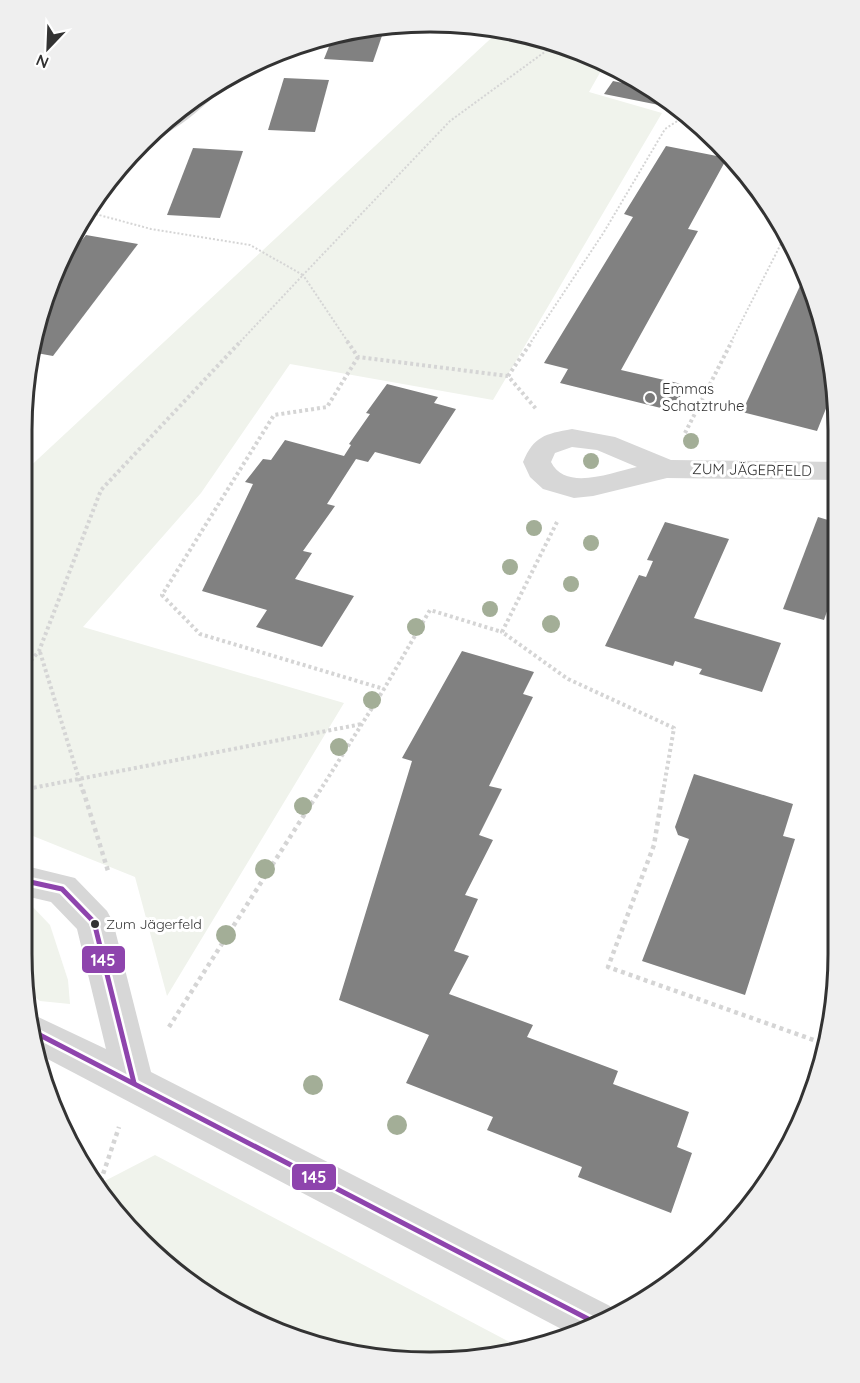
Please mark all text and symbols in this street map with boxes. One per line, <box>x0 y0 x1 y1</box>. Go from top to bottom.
north arrow <box>18 18 78 78</box>
text: N <box>33 50 51 73</box>
place label: Emmas Schatztruhe <box>662 379 744 415</box>
marker: Emmas Schatztruhe <box>643 391 657 405</box>
street label: ZUM JÄGERFELD <box>692 459 812 480</box>
place label: Zum Jägerfeld <box>106 915 202 933</box>
marker: Zum Jägerfeld <box>89 918 101 930</box>
line badge: 145 <box>81 945 126 974</box>
text: 145 <box>91 950 115 970</box>
line badge: 145 <box>291 1163 337 1191</box>
text: 145 <box>302 1167 326 1187</box>

